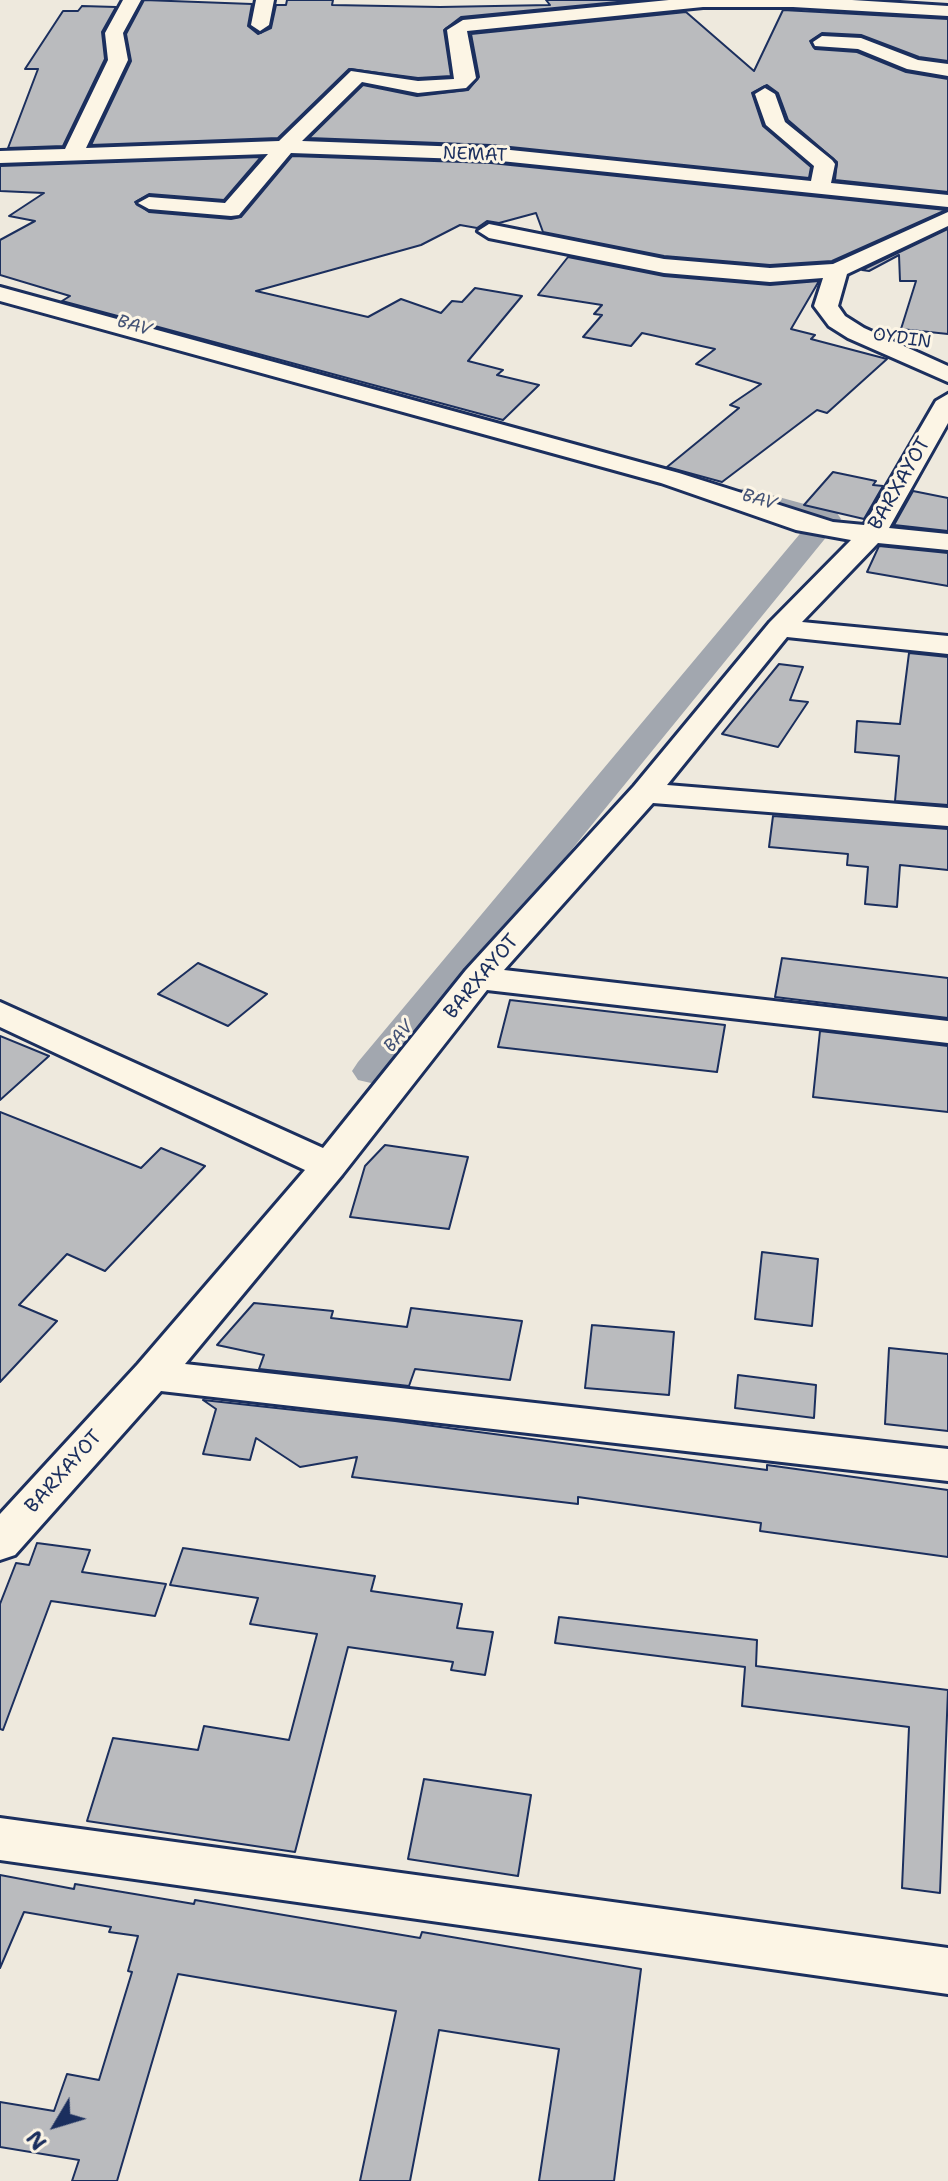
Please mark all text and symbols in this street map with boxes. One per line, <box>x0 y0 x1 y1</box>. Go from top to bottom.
street label: NEMAT <box>442 143 508 167</box>
water label: BAV <box>114 311 154 341</box>
street label: OYDIN <box>871 324 933 354</box>
street label: BARXAYOT <box>864 433 936 535</box>
water label: BAV <box>739 485 779 515</box>
street label: BARXAYOT <box>440 930 524 1024</box>
water label: BAV <box>380 1017 418 1057</box>
street label: BARXAYOT <box>20 1426 108 1518</box>
north arrow <box>16 2085 96 2165</box>
text: N <box>20 2124 53 2156</box>

